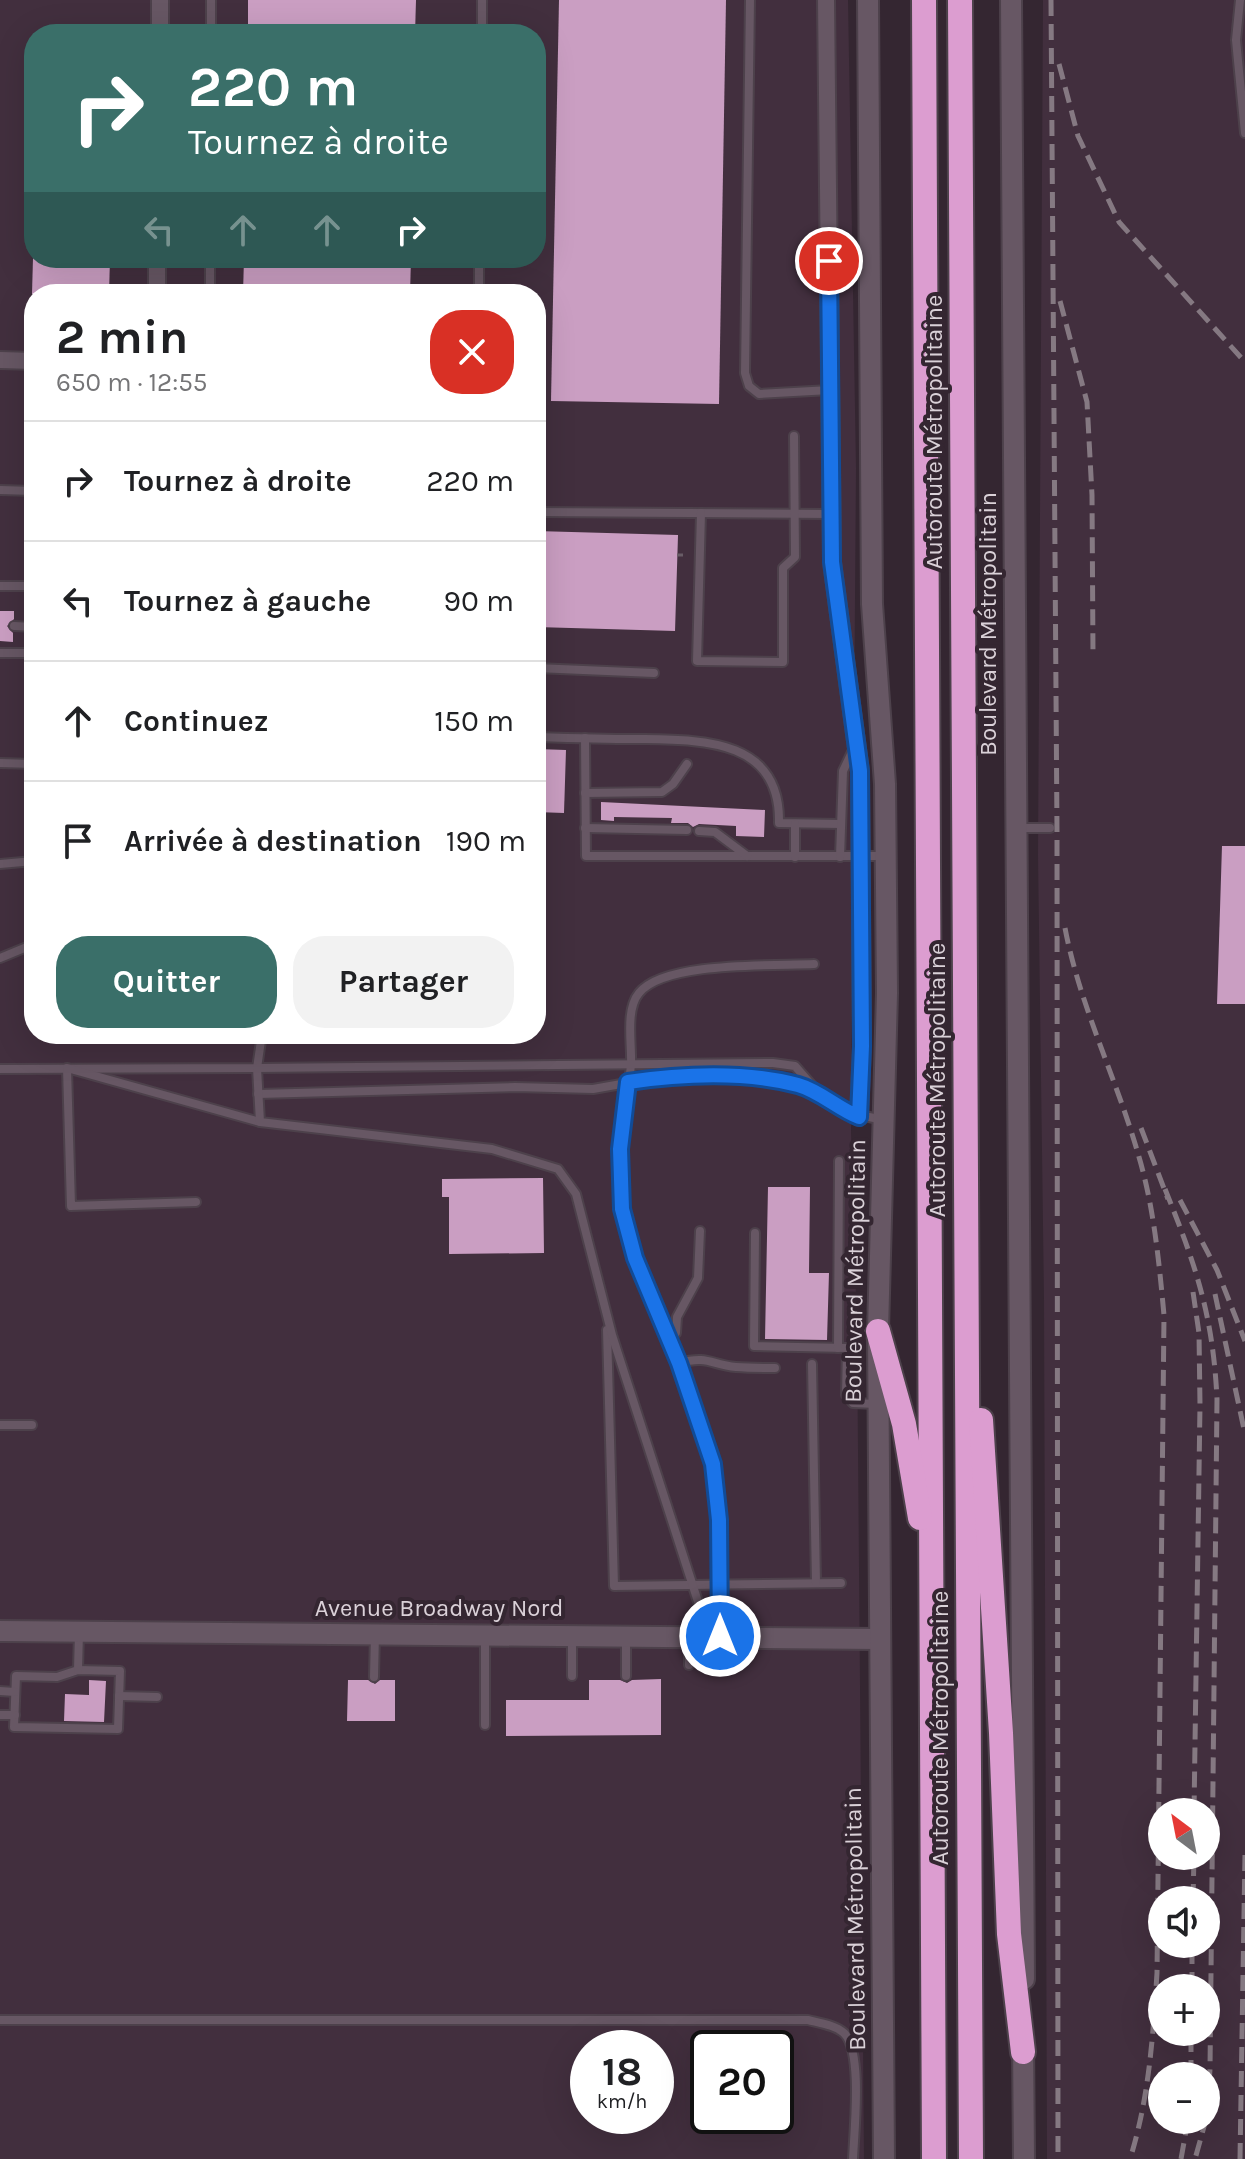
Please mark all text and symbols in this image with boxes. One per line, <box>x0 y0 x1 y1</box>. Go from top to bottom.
text: 220 m <box>188 54 359 119</box>
icon: right <box>56 56 160 160</box>
text: Tournez à droite <box>188 121 449 163</box>
icon: left <box>137 208 181 252</box>
icon: ahead <box>221 208 265 252</box>
icon: ahead <box>305 208 349 252</box>
icon: right <box>389 208 433 252</box>
pin <box>795 227 863 295</box>
icon: arrive <box>807 239 851 283</box>
street label: Autoroute Métropolitaine <box>920 295 948 569</box>
text: 2 min <box>56 309 188 365</box>
button: close <box>430 310 514 394</box>
text: 650 m · 12:55 <box>56 367 208 398</box>
icon: right <box>56 459 100 503</box>
text: Tournez à droite <box>124 463 352 499</box>
text: 220 m <box>426 463 514 499</box>
street label: Boulevard Métropolitain <box>974 492 1002 756</box>
icon: left <box>56 579 100 623</box>
text: Tournez à gauche <box>124 583 371 619</box>
text: 90 m <box>444 583 514 619</box>
icon: ahead <box>56 699 100 743</box>
text: Continuez <box>124 703 269 739</box>
text: 150 m <box>434 703 514 739</box>
icon: arrive <box>56 819 100 863</box>
text: Arrivée à destination <box>124 823 422 859</box>
text: 190 m <box>446 823 526 859</box>
button: Quitter <box>56 936 277 1028</box>
button: Partager <box>293 936 514 1028</box>
street label: Autoroute Métropolitaine <box>923 943 951 1217</box>
street label: Boulevard Métropolitain <box>839 1139 871 1403</box>
street label: Autoroute Métropolitaine <box>926 1591 954 1865</box>
street label: Avenue Broadway Nord <box>315 1594 563 1622</box>
position arrow <box>678 1594 762 1678</box>
street label: Boulevard Métropolitain <box>839 1787 871 2051</box>
north arrow <box>1148 1798 1220 1870</box>
map controls <box>1148 1798 1220 2134</box>
button: sound <box>1148 1886 1220 1958</box>
button: + <box>1148 1974 1220 2046</box>
speed limit sign: 20 <box>690 2030 794 2134</box>
text: 18 <box>602 2048 642 2095</box>
button: − <box>1148 2062 1220 2134</box>
text: km/h <box>597 2090 647 2113</box>

